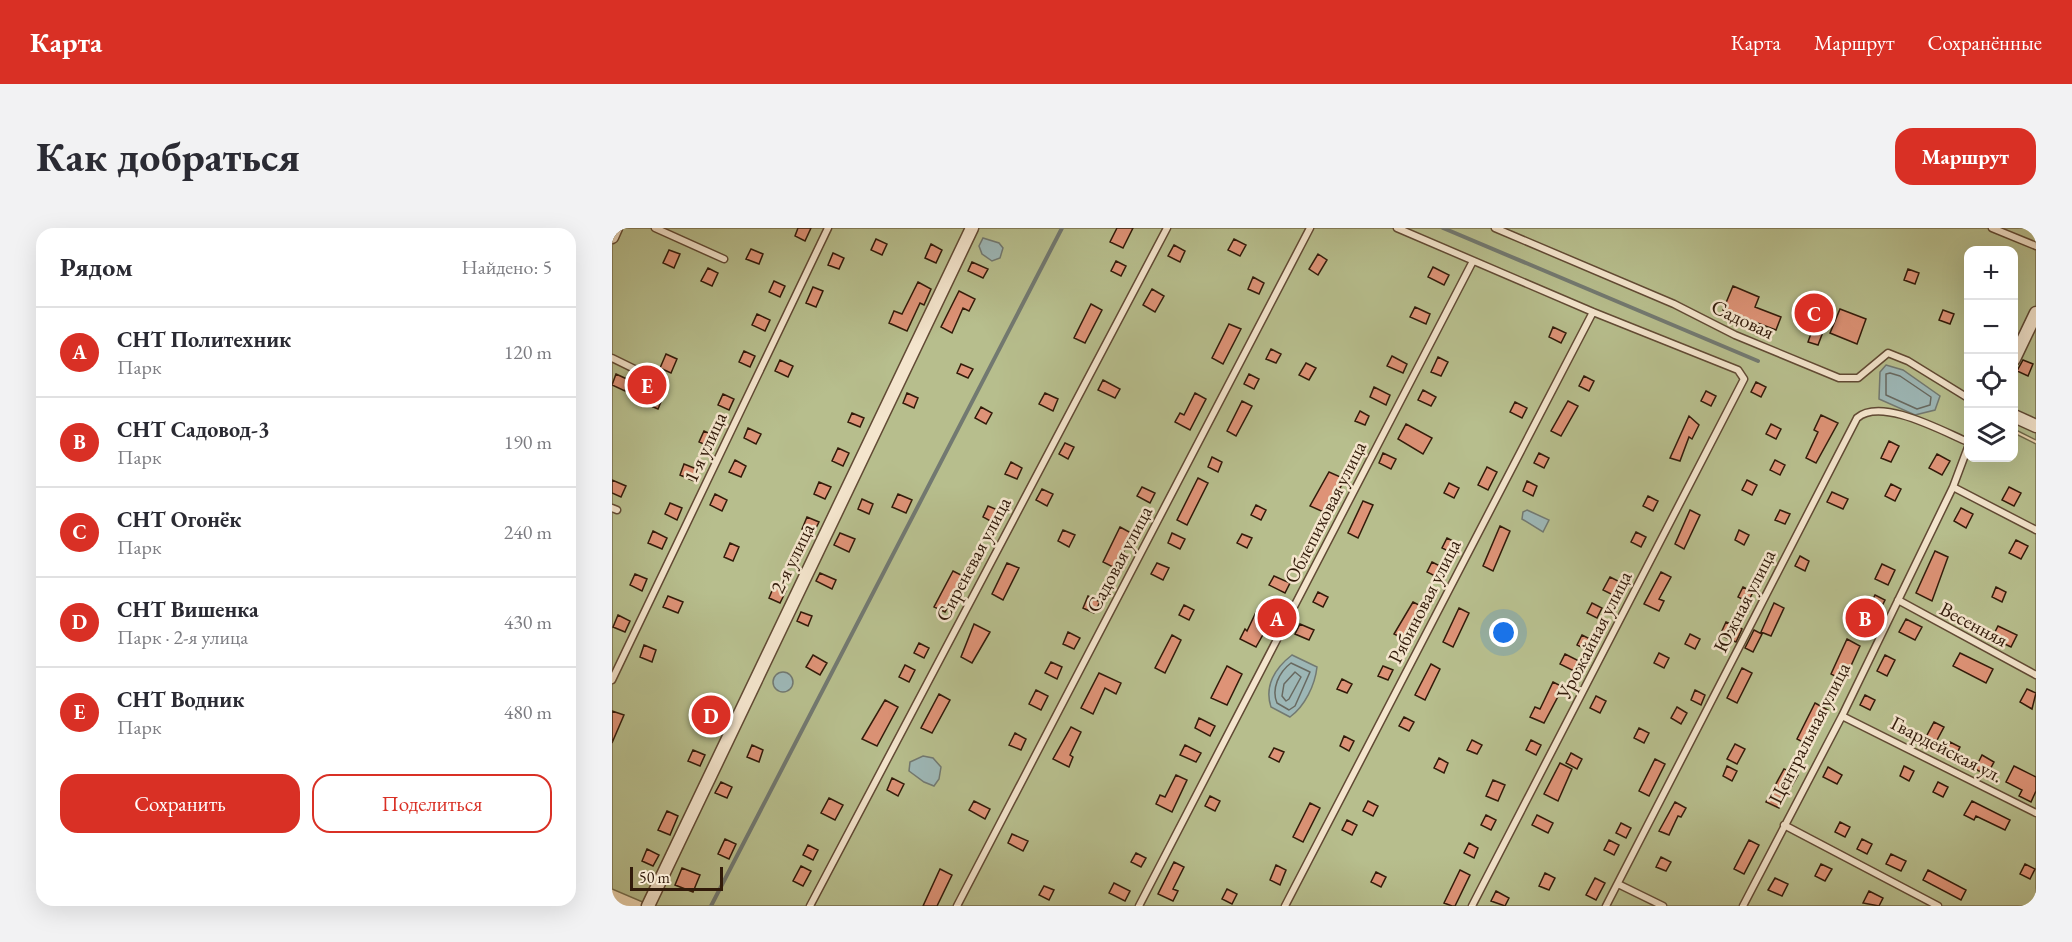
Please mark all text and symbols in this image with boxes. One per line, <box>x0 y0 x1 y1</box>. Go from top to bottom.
text: Карта <box>30 24 102 60</box>
text: Карта <box>1731 29 1781 56</box>
text: Маршрут <box>1814 29 1895 56</box>
text: Сохранённые <box>1928 29 2042 56</box>
button: Маршрут <box>1895 128 2036 185</box>
text: Как добраться <box>36 129 300 184</box>
map controls <box>1964 246 2018 462</box>
button: + <box>1964 246 2018 300</box>
text: Рядом <box>60 250 133 284</box>
text: Найдено: 5 <box>461 254 552 280</box>
pin: C <box>1794 290 1834 335</box>
street label: Садовая <box>1707 293 1779 345</box>
button: − <box>1964 300 2018 354</box>
text: СНТ Политехник <box>117 325 291 354</box>
text: A <box>72 339 87 365</box>
text: 120 m <box>504 339 552 365</box>
text: Парк <box>117 354 161 380</box>
button: locate <box>1964 354 2018 408</box>
pin: E <box>627 362 666 408</box>
street label: 1-я улица <box>677 408 733 486</box>
button: layers <box>1964 408 2018 462</box>
text: СНТ Садовод-3 <box>117 415 270 444</box>
text: B <box>73 429 86 455</box>
text: 190 m <box>504 429 552 455</box>
street label: Облепиховая улица <box>1278 436 1372 588</box>
text: Парк <box>117 444 161 470</box>
street label: Сиреневая улица <box>929 492 1017 626</box>
street label: Садовая улица <box>1080 501 1158 617</box>
text: СНТ Огонёк <box>117 505 241 534</box>
text: C <box>72 519 87 545</box>
text: 240 m <box>504 519 552 545</box>
street label: 2-я улица <box>764 519 820 597</box>
text: Парк <box>117 534 161 560</box>
street label: Рябиновая улица <box>1382 535 1466 667</box>
street label: Южная улица <box>1707 545 1781 657</box>
street label: Урожайная улица <box>1550 566 1638 705</box>
text: СНТ Вишенка <box>117 595 259 624</box>
street label: Весенняя <box>1935 595 2013 653</box>
pin: A <box>1258 596 1296 640</box>
pin: B <box>1846 596 1884 640</box>
text: D <box>72 609 87 635</box>
text: 430 m <box>504 609 552 635</box>
your location <box>1489 618 1518 647</box>
text: Парк · 2-я улица <box>117 624 248 650</box>
street label: Центральная улица <box>1762 658 1856 808</box>
text: СНТ Водник <box>117 685 244 714</box>
pin: D <box>692 692 730 738</box>
text: E <box>74 699 85 725</box>
text: 480 m <box>504 699 552 725</box>
street label: Гвардейская ул. <box>1886 710 2008 788</box>
text: Парк <box>117 714 161 740</box>
button: Сохранить <box>60 774 300 833</box>
button: Поделиться <box>312 774 552 833</box>
scale bar <box>630 864 723 892</box>
text: 50 m <box>639 867 670 888</box>

